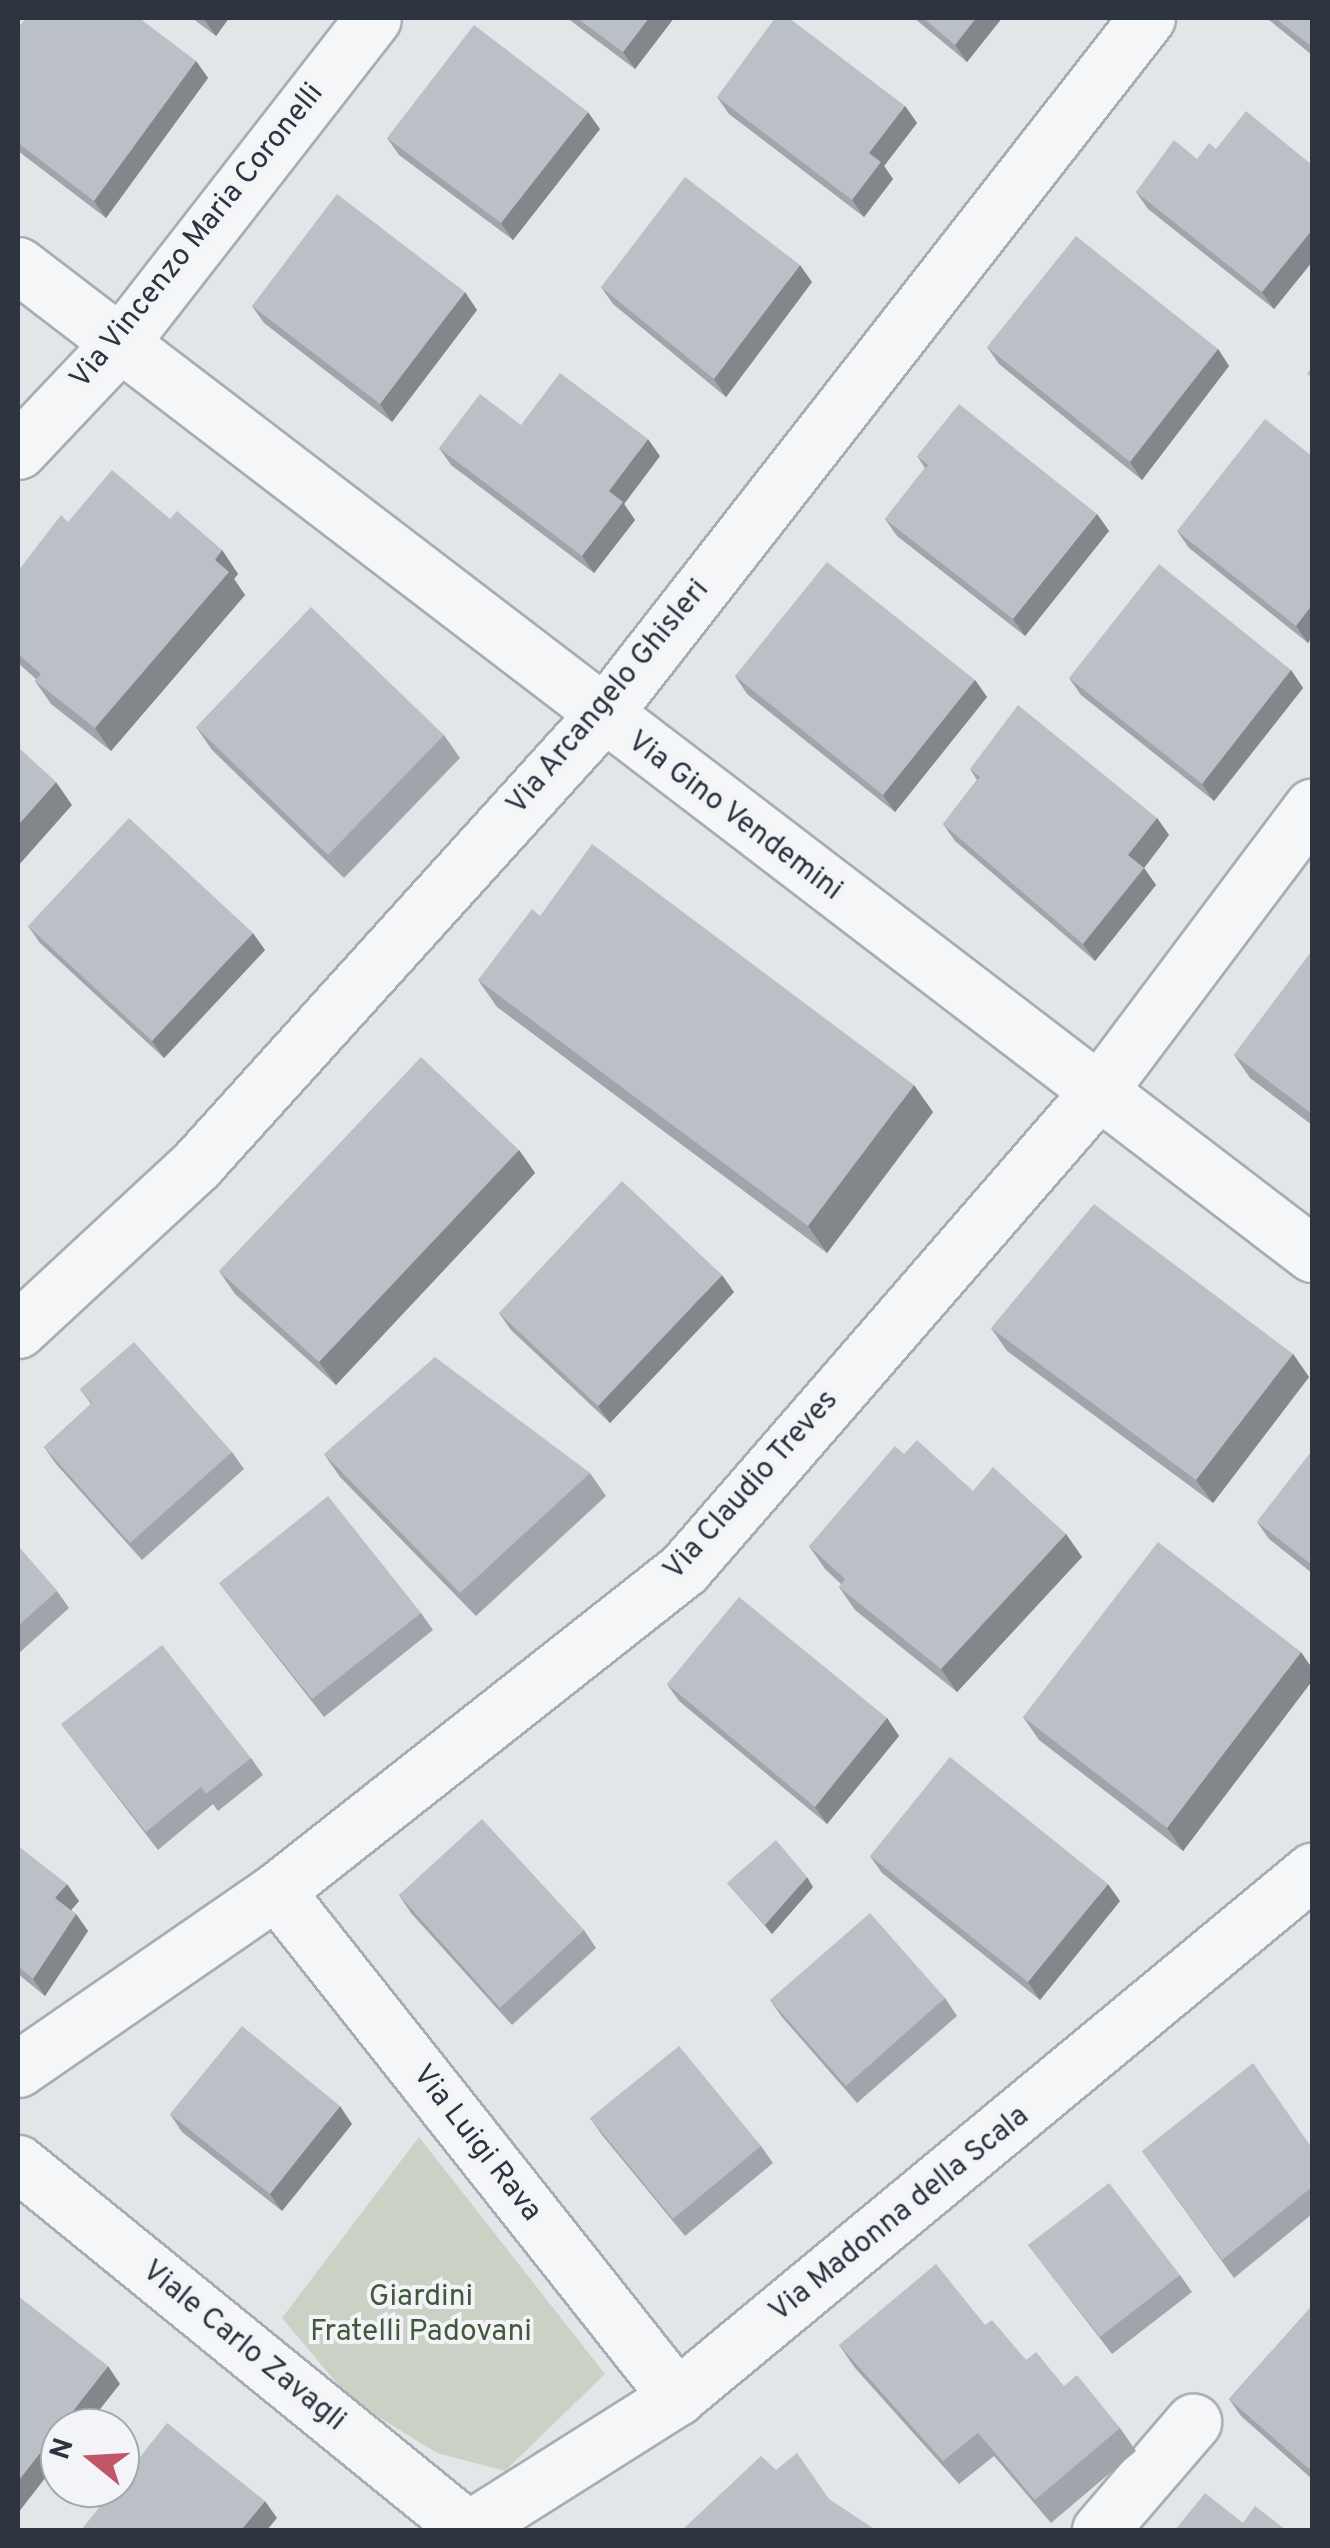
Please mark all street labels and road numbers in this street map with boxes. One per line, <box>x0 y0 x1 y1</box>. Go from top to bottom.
street label: Via Vincenzo Maria Coronelli <box>63 77 333 397</box>
street label: Via Arcangelo Ghisleri <box>500 573 718 823</box>
street label: Via Gino Vendemini <box>619 724 849 910</box>
street label: Via Claudio Treves <box>657 1383 847 1589</box>
street label: Via Luigi Rava <box>404 2059 548 2229</box>
street label: Via Madonna della Scala <box>763 2099 1037 2331</box>
street label: Viale Carlo Zavagli <box>134 2254 352 2440</box>

